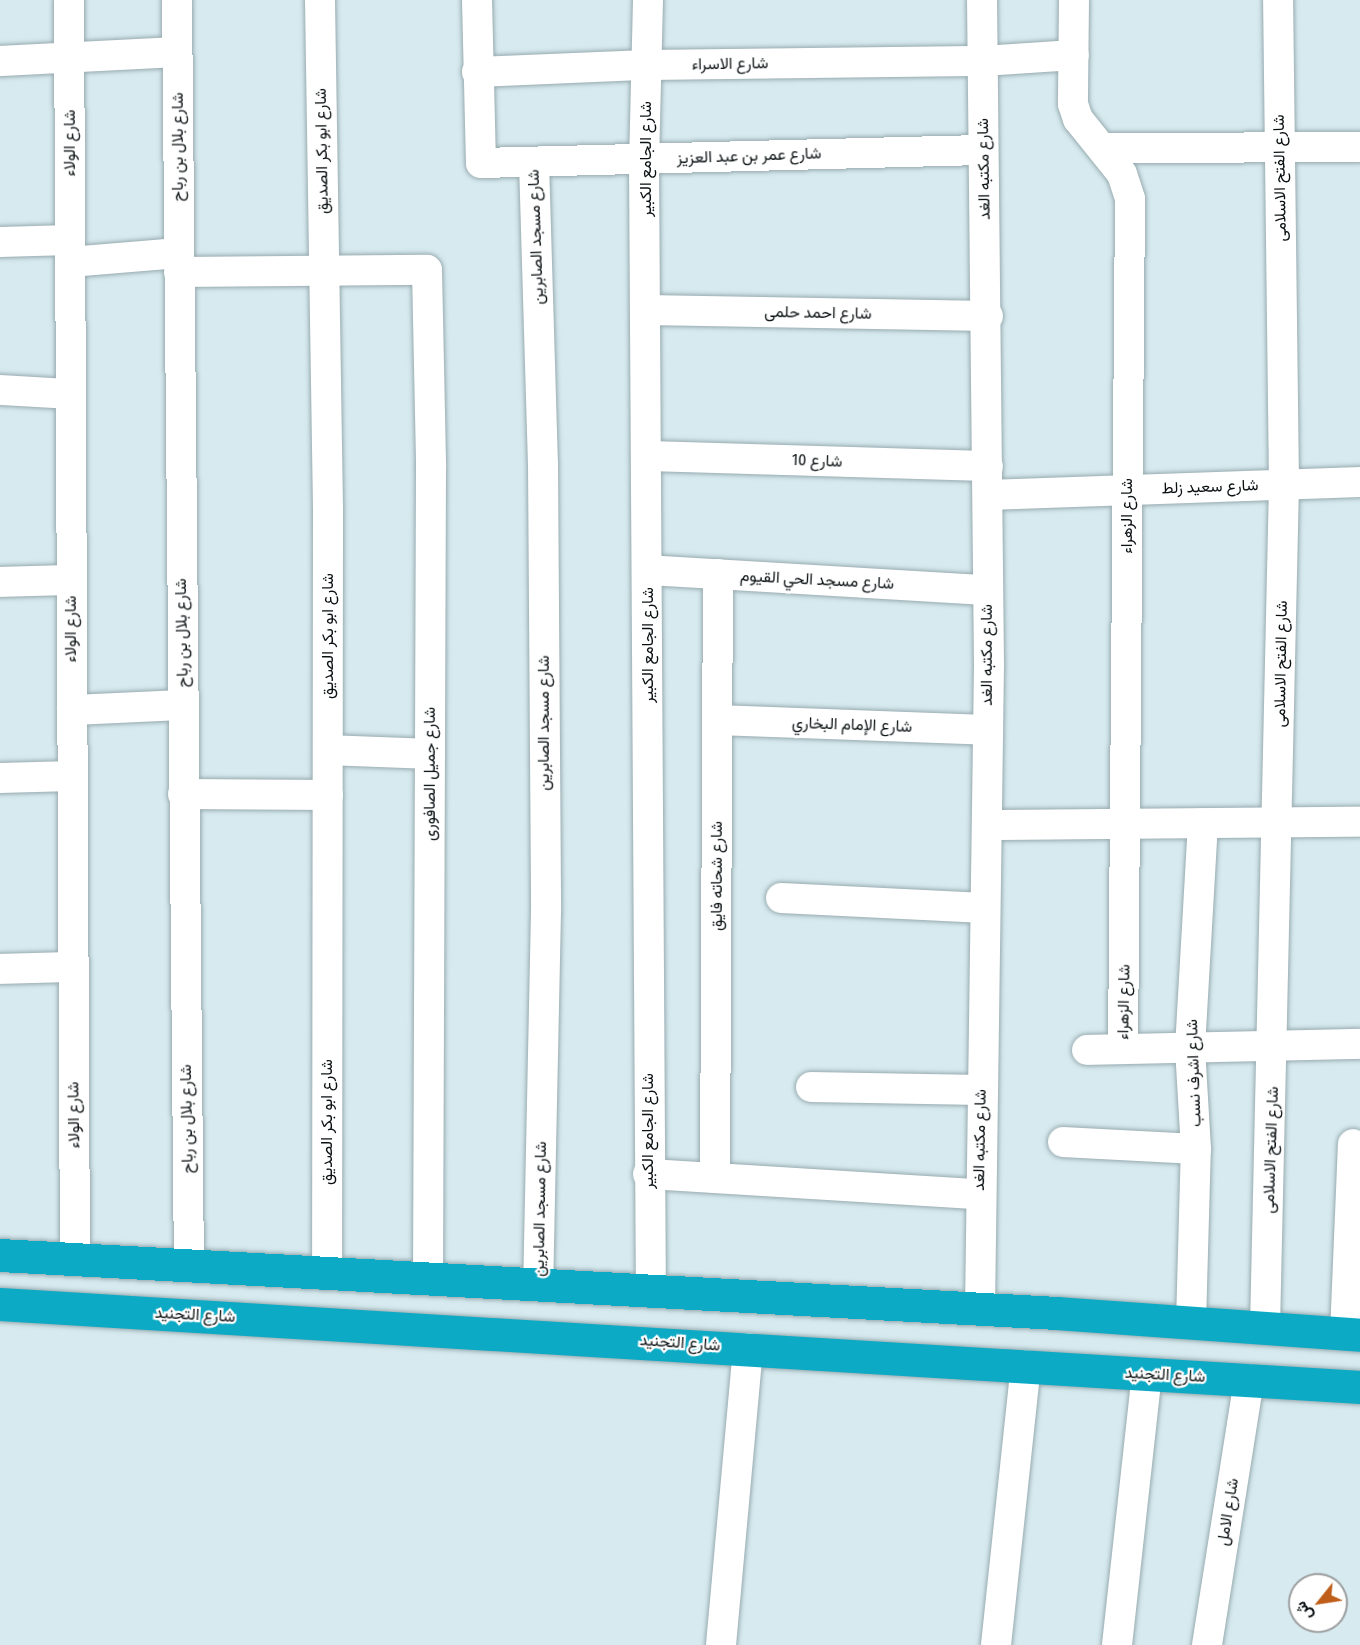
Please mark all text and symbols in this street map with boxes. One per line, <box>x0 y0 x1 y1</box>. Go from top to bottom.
street label: شارع الاسراء <box>692 54 768 74</box>
street label: شارع ابو بكر الصديق <box>311 88 333 214</box>
street label: شارع بلال بن رباح <box>168 92 188 202</box>
street label: شارع الجامع الكبير <box>636 101 656 217</box>
street label: شارع الولاء <box>60 110 80 176</box>
street label: شارع الفتح الاسلامى <box>1269 114 1291 242</box>
street label: شارع مكتبه الغد <box>974 118 994 220</box>
street label: شارع عمر بن عبد العزيز <box>676 144 822 168</box>
street label: شارع مسجد الصابرين <box>524 169 548 305</box>
street label: شارع احمد حلمى <box>764 302 872 324</box>
street label: شارع 10 <box>791 451 843 471</box>
street label: شارع سعيد زلط <box>1161 476 1259 498</box>
street label: شارع الزهراء <box>1117 478 1137 554</box>
street label: شارع مسجد الحي القيوم <box>740 566 894 594</box>
street label: شارع ابو بكر الصديق <box>318 573 338 699</box>
street label: شارع بلال بن رباح <box>171 578 193 688</box>
street label: شارع الجامع الكبير <box>638 587 658 703</box>
street label: شارع الولاء <box>61 596 81 662</box>
street label: شارع الفتح الاسلامى <box>1270 600 1292 728</box>
street label: شارع مكتبه الغد <box>977 604 997 706</box>
street label: شارع مسجد الصابرين <box>534 655 554 791</box>
street label: شارع جميل الصافورى <box>420 707 440 841</box>
street label: شارع الإمام البخاري <box>791 713 913 737</box>
street label: شارع شحاته فايق <box>707 821 727 931</box>
street label: شارع الزهراء <box>1114 964 1134 1040</box>
street label: شارع اشرف نسب <box>1183 1019 1205 1127</box>
street label: شارع ابو بكر الصديق <box>317 1059 337 1185</box>
street label: شارع بلال بن رباح <box>176 1064 198 1174</box>
street label: شارع الجامع الكبير <box>638 1073 658 1189</box>
street label: شارع الولاء <box>64 1081 84 1149</box>
street label: شارع الفتح الاسلامى <box>1259 1086 1283 1214</box>
street label: شارع مكتبه الغد <box>970 1089 990 1191</box>
street label: شارع مسجد الصابرين <box>529 1141 551 1277</box>
street label: شارع التجنيد <box>154 1303 236 1327</box>
street label: شارع التجنيد <box>639 1331 721 1355</box>
street label: شارع التجنيد <box>1124 1363 1206 1387</box>
street label: شارع الامل <box>1213 1477 1243 1547</box>
north arrow <box>1288 1573 1348 1633</box>
text: ش <box>1291 1598 1317 1624</box>

